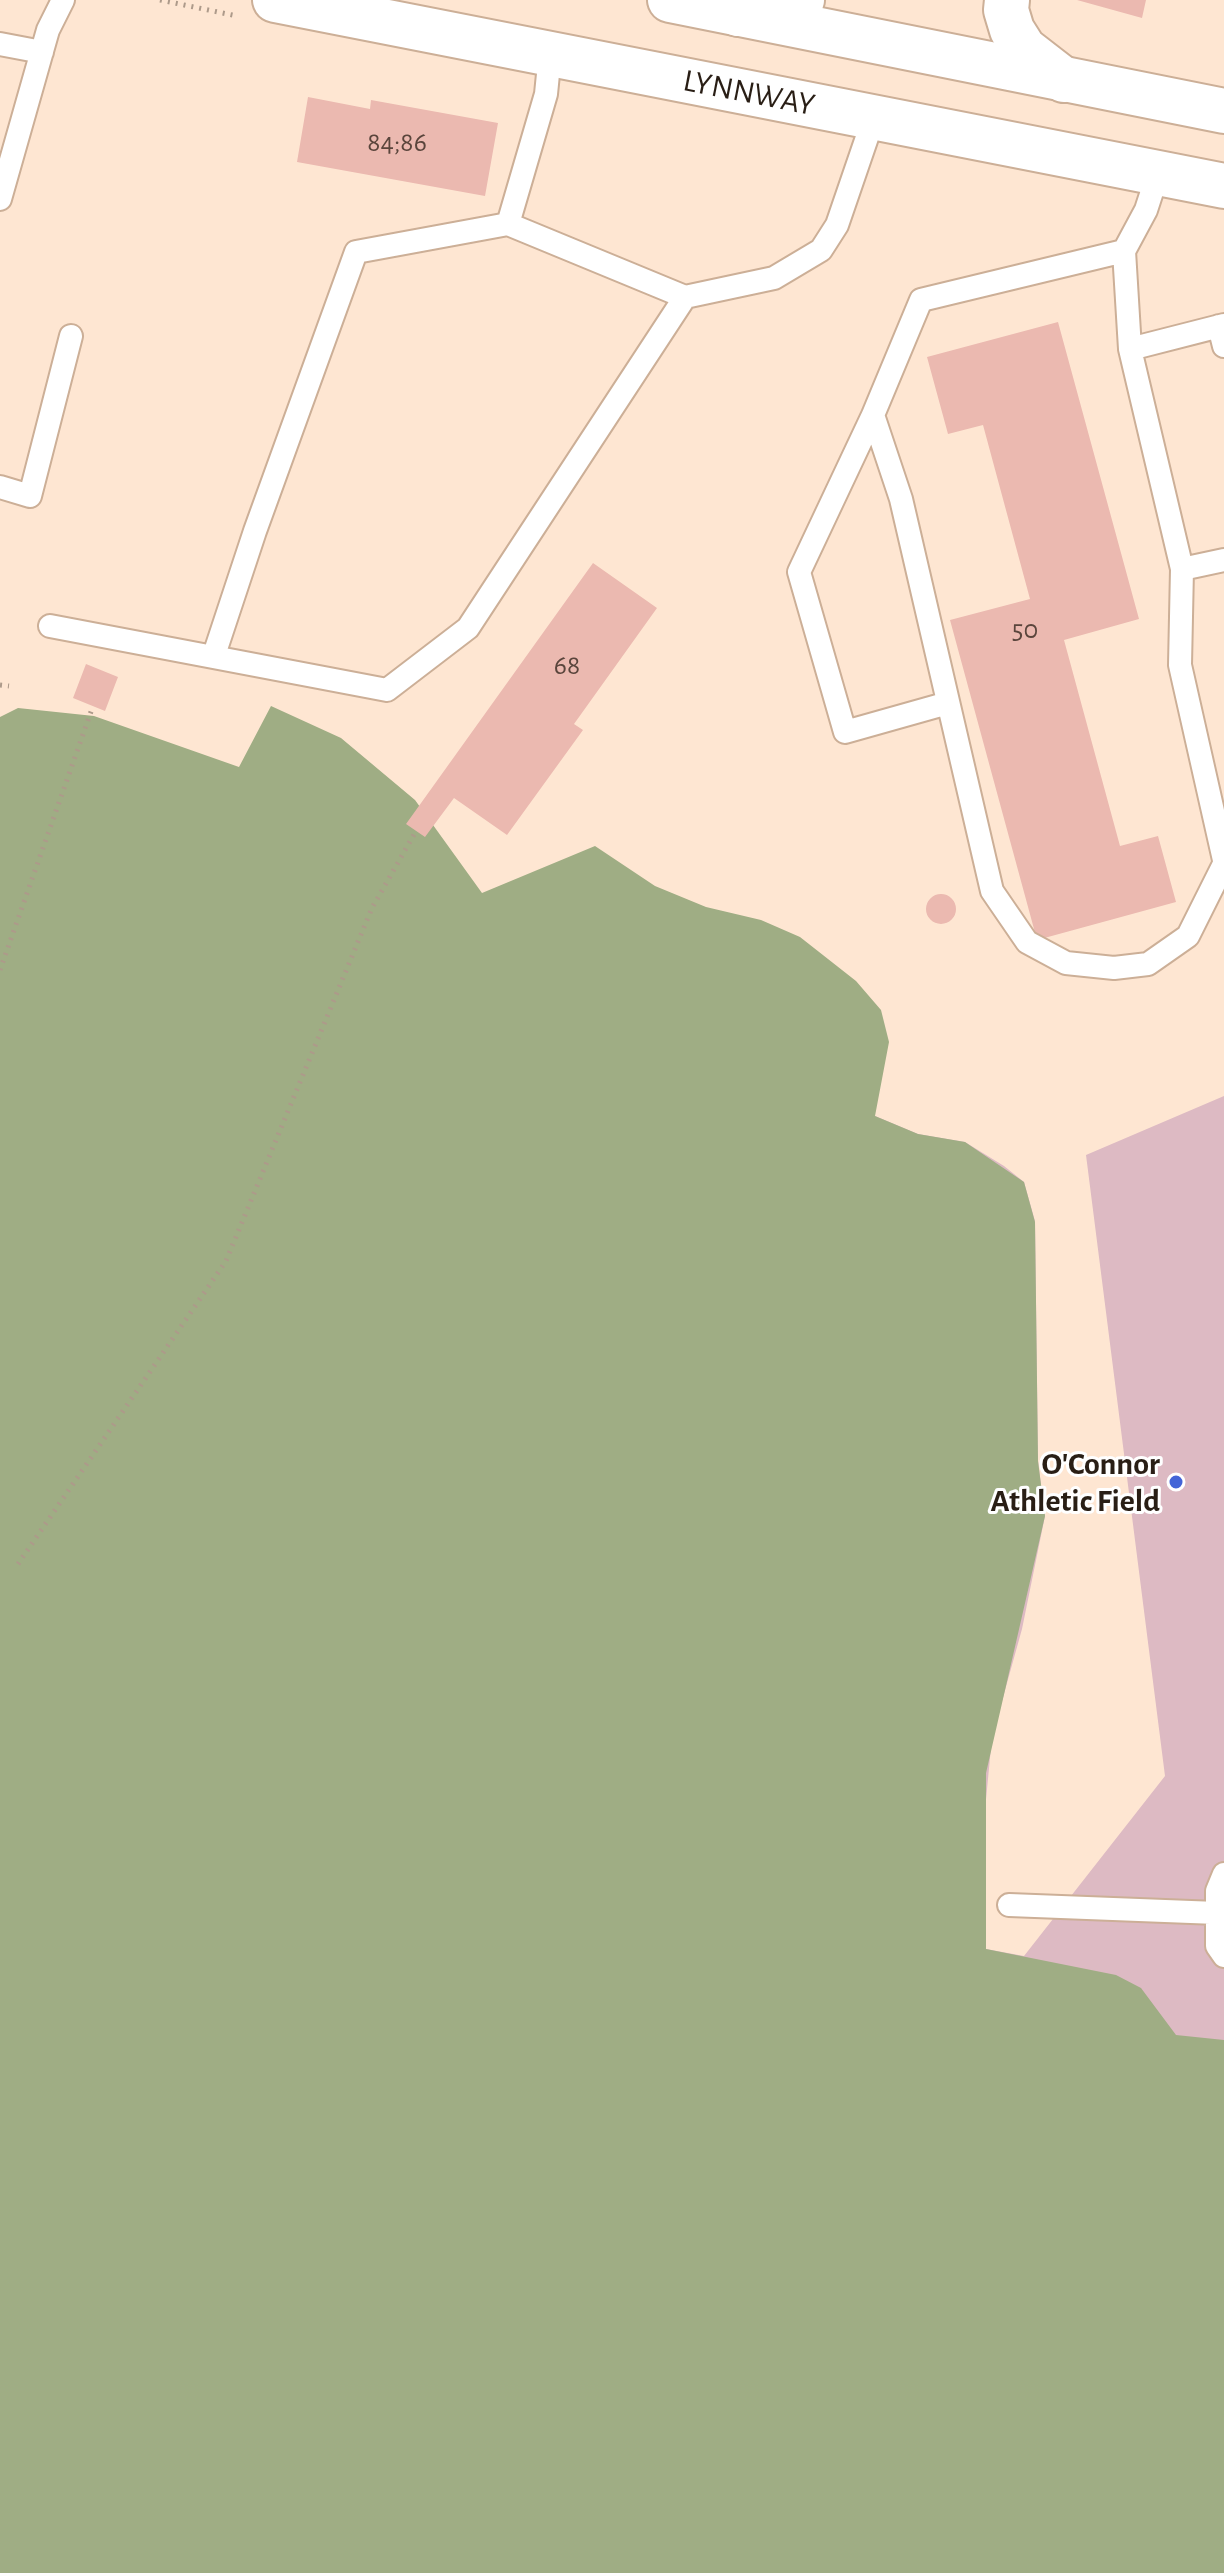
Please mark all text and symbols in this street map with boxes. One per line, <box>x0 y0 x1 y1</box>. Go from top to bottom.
street label: LYNNWAY <box>680 61 818 125</box>
house number: 84;86 <box>367 126 427 160</box>
house number: 50 <box>1012 613 1038 647</box>
house number: 68 <box>554 649 580 683</box>
place label: O'Connor Athletic Field <box>991 1445 1160 1520</box>
marker: O'Connor Athletic Field <box>1167 1473 1185 1491</box>

